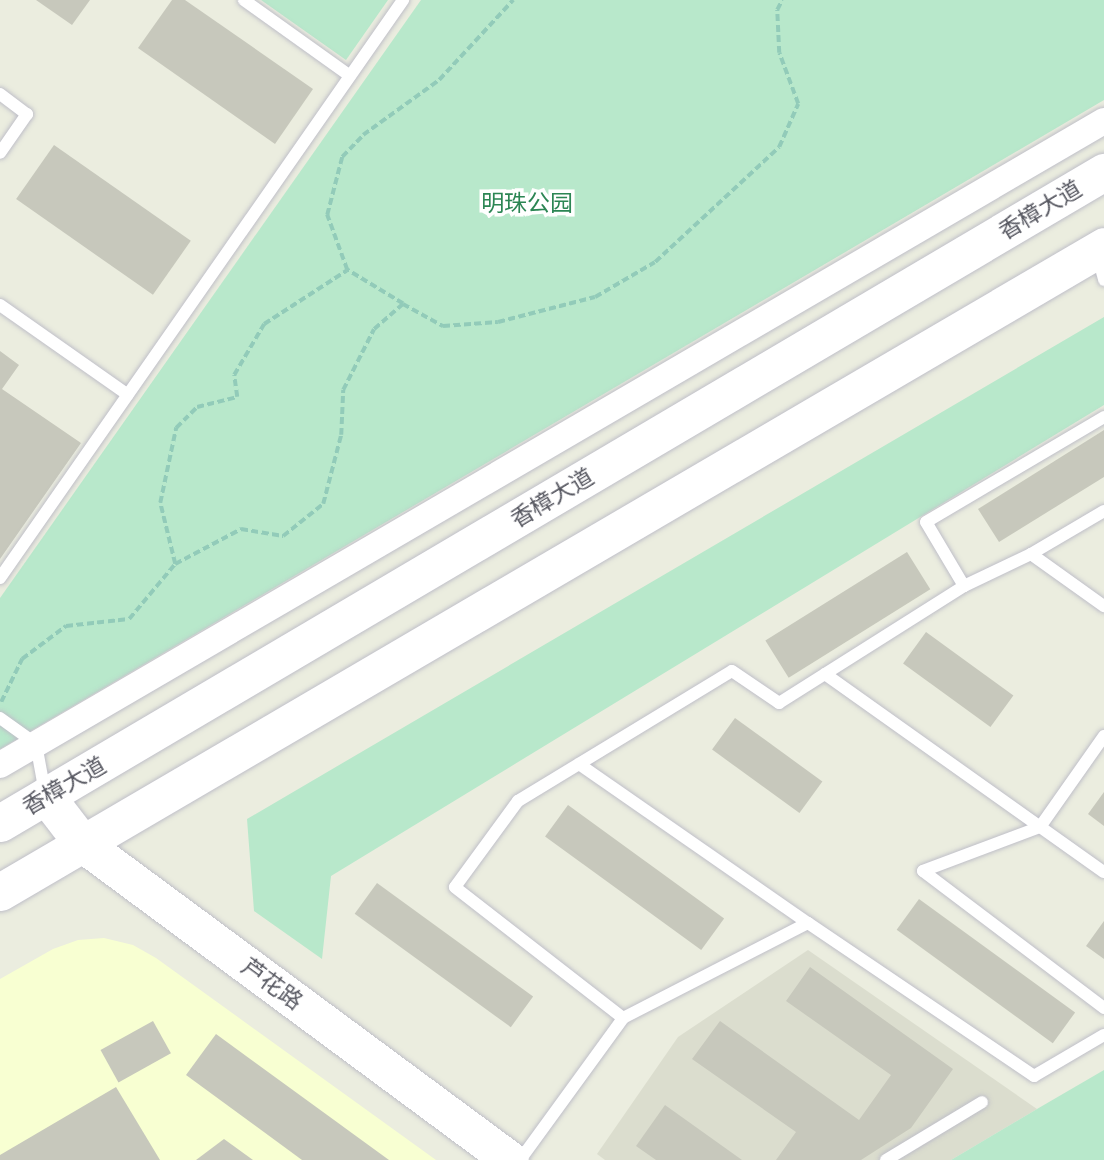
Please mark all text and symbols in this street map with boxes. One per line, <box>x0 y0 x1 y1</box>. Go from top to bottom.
street label: 香樟大道 <box>993 174 1087 246</box>
park label: 明珠公园 <box>481 189 573 217</box>
street label: 香樟大道 <box>505 462 599 534</box>
street label: 香樟大道 <box>17 751 111 821</box>
street label: 芦花路 <box>236 953 308 1015</box>

